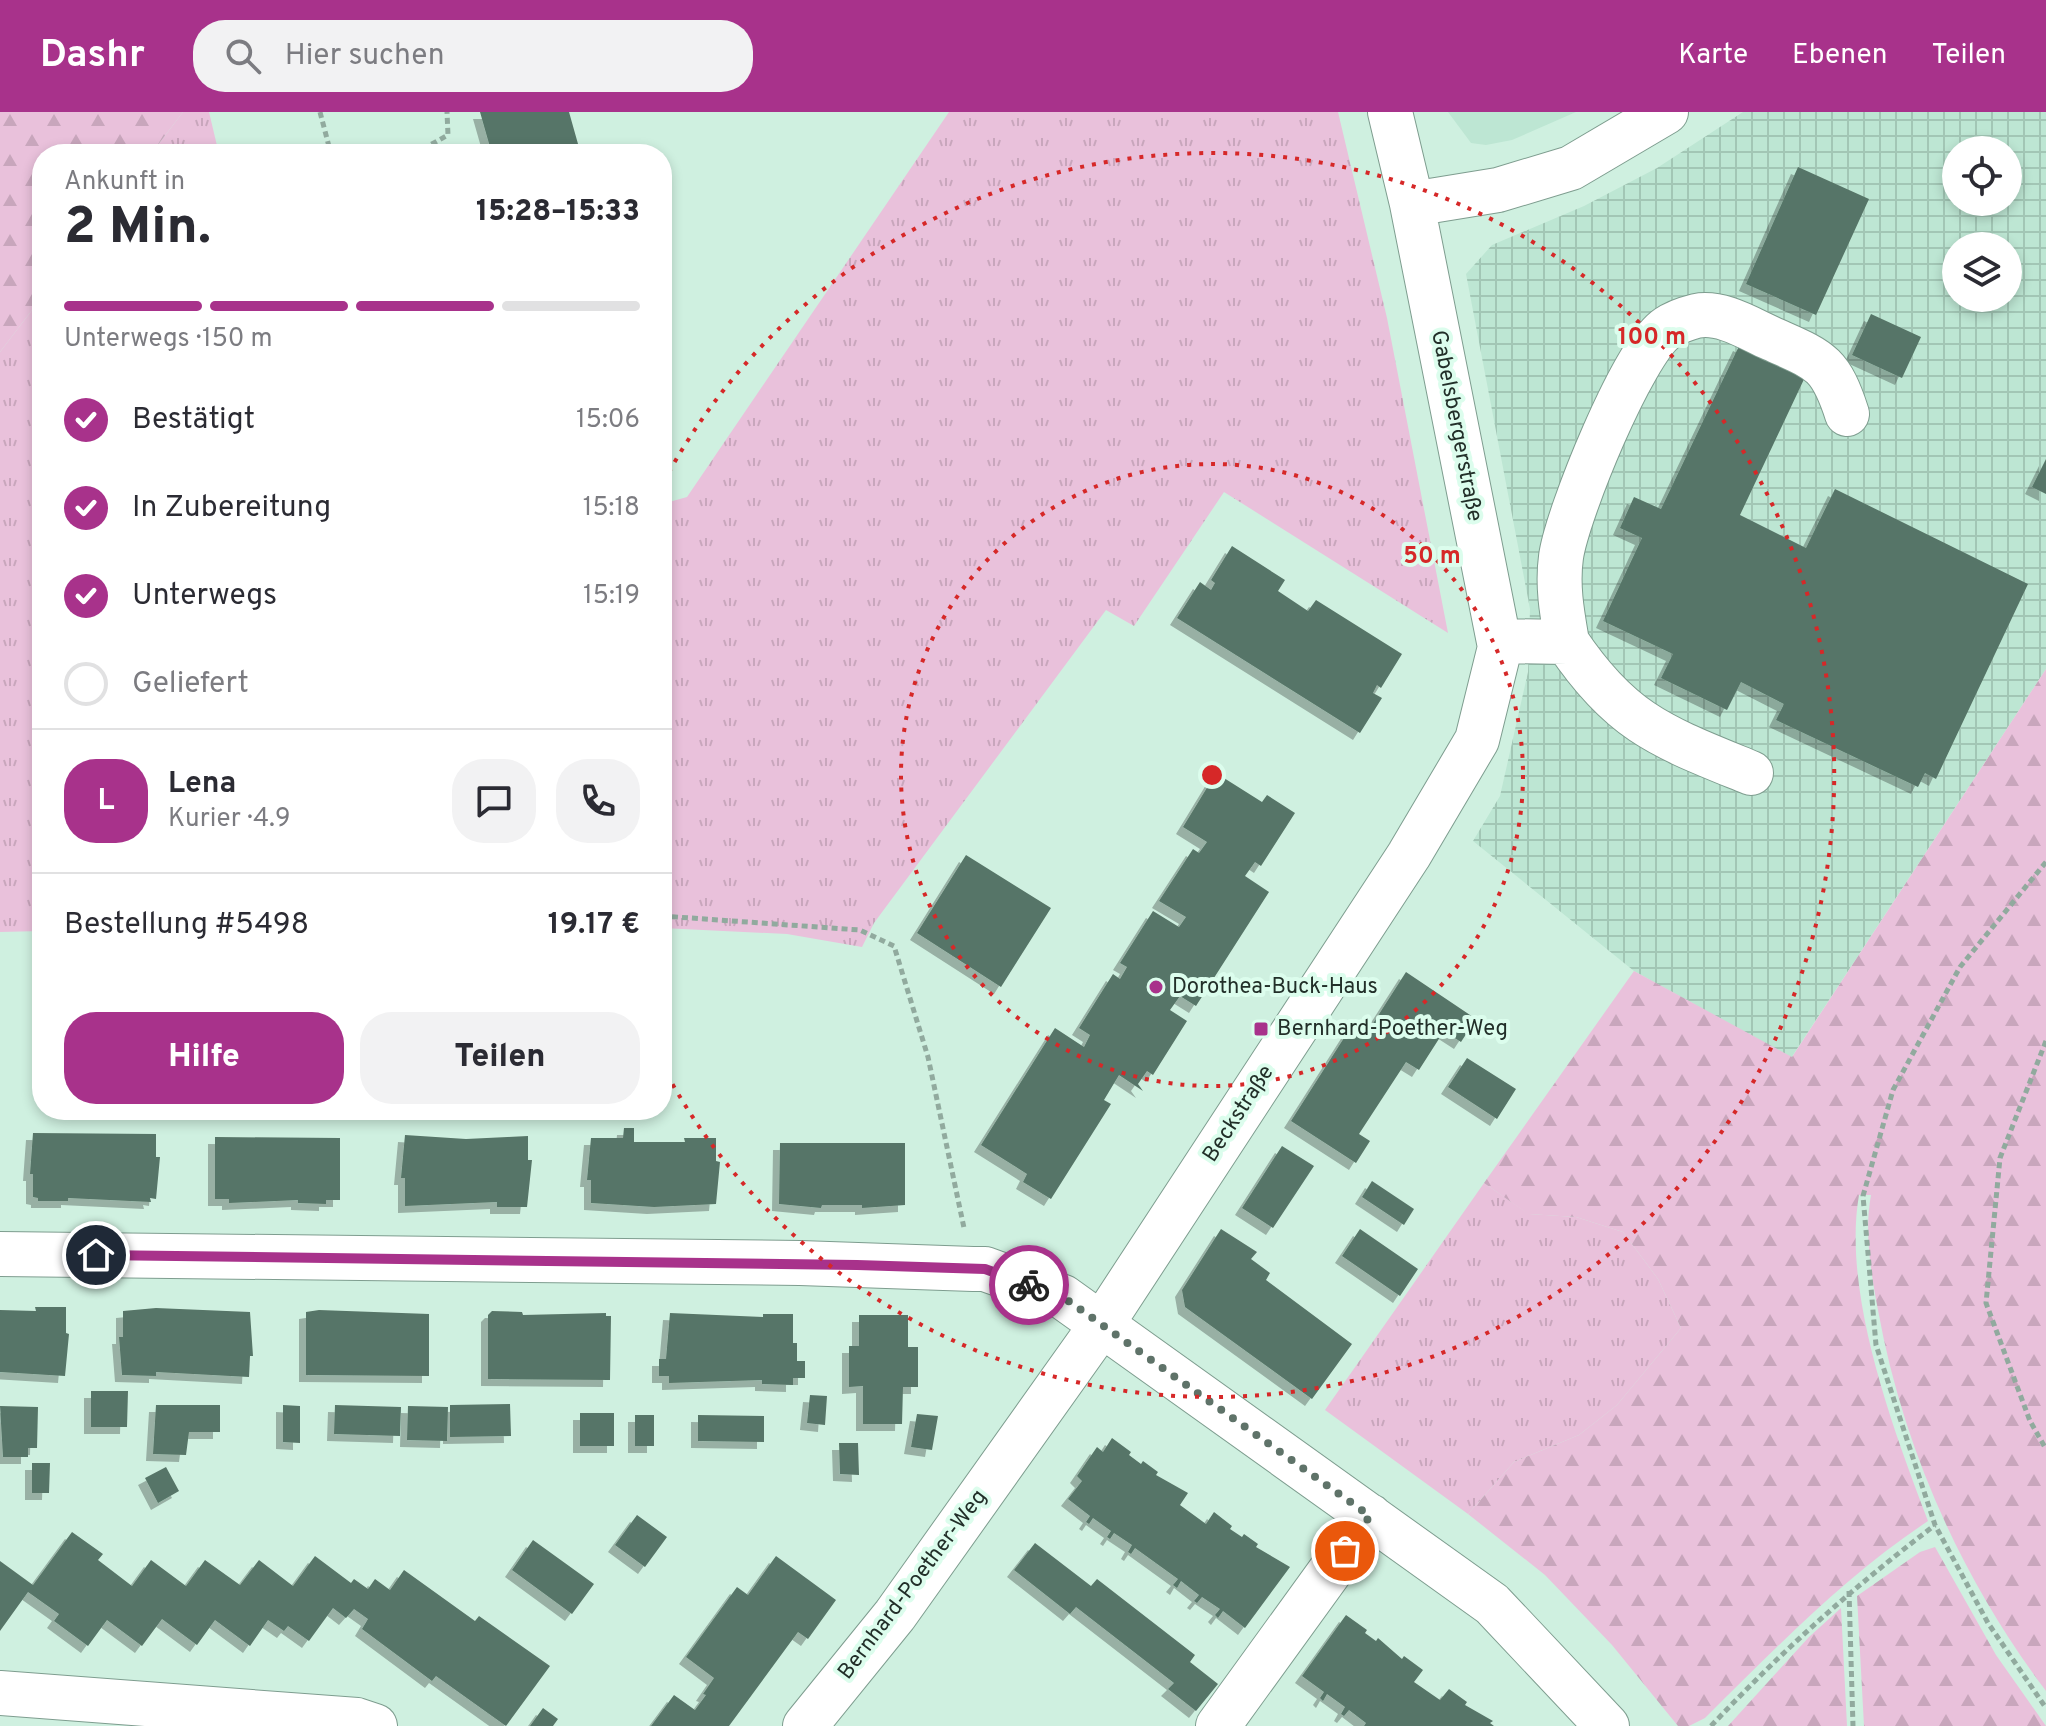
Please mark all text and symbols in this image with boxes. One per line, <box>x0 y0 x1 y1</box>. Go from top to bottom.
search box <box>193 20 753 92</box>
text: Dashr <box>40 32 145 81</box>
icon: search <box>221 34 265 78</box>
text: Hier suchen <box>285 38 445 75</box>
text: Karte <box>1678 38 1748 74</box>
text: Ebenen <box>1792 38 1888 74</box>
text: Teilen <box>1932 38 2006 74</box>
map controls <box>1942 136 2022 312</box>
button: locate <box>1942 136 2022 216</box>
text: Ankunft in <box>64 166 185 199</box>
text: 15:28–15:33 <box>476 194 640 231</box>
text: 2 Min. <box>64 196 211 262</box>
button: layers <box>1942 232 2022 312</box>
text: Unterwegs · 150 m <box>64 323 273 356</box>
text: 100 m <box>1618 323 1686 353</box>
street label: Gabelsbergerstraße <box>1424 328 1488 524</box>
icon: check <box>64 398 108 442</box>
text: Bestätigt <box>132 402 255 439</box>
text: 15:06 <box>576 404 640 437</box>
icon: check <box>64 486 108 530</box>
text: In Zubereitung <box>132 490 331 527</box>
text: 15:18 <box>583 492 640 525</box>
text: 50 m <box>1403 542 1461 572</box>
icon: check <box>64 574 108 618</box>
text: Unterwegs <box>132 578 277 615</box>
text: 15:19 <box>583 580 640 613</box>
text: Geliefert <box>132 666 249 703</box>
button: chat <box>452 759 536 843</box>
button: phone <box>556 759 640 843</box>
centre of rings <box>1198 761 1226 789</box>
text: Lena <box>168 766 236 803</box>
text: L <box>98 783 114 820</box>
text: Kurier · 4.9 <box>168 803 291 836</box>
text: Bestellung #5498 <box>64 907 309 944</box>
text: 19.17 € <box>548 907 640 944</box>
place label: Dorothea-Buck-Haus <box>1172 974 1378 1001</box>
marker: Dorothea-Buck-Haus <box>1147 978 1165 996</box>
button: Hilfe <box>64 1012 344 1104</box>
button: Teilen <box>360 1012 640 1104</box>
place label: Bernhard-Poether-Weg <box>1277 1016 1508 1043</box>
marker: Bernhard-Poether-Weg <box>1252 1020 1270 1038</box>
street label: Beckstraße <box>1198 1060 1280 1168</box>
pin <box>62 1221 130 1289</box>
icon: home <box>74 1233 118 1277</box>
courier <box>989 1245 1069 1325</box>
icon: bike <box>1007 1263 1051 1307</box>
street label: Bernhard-Poether-Weg <box>833 1485 993 1685</box>
pin <box>1311 1517 1379 1585</box>
icon: bag <box>1323 1529 1367 1573</box>

